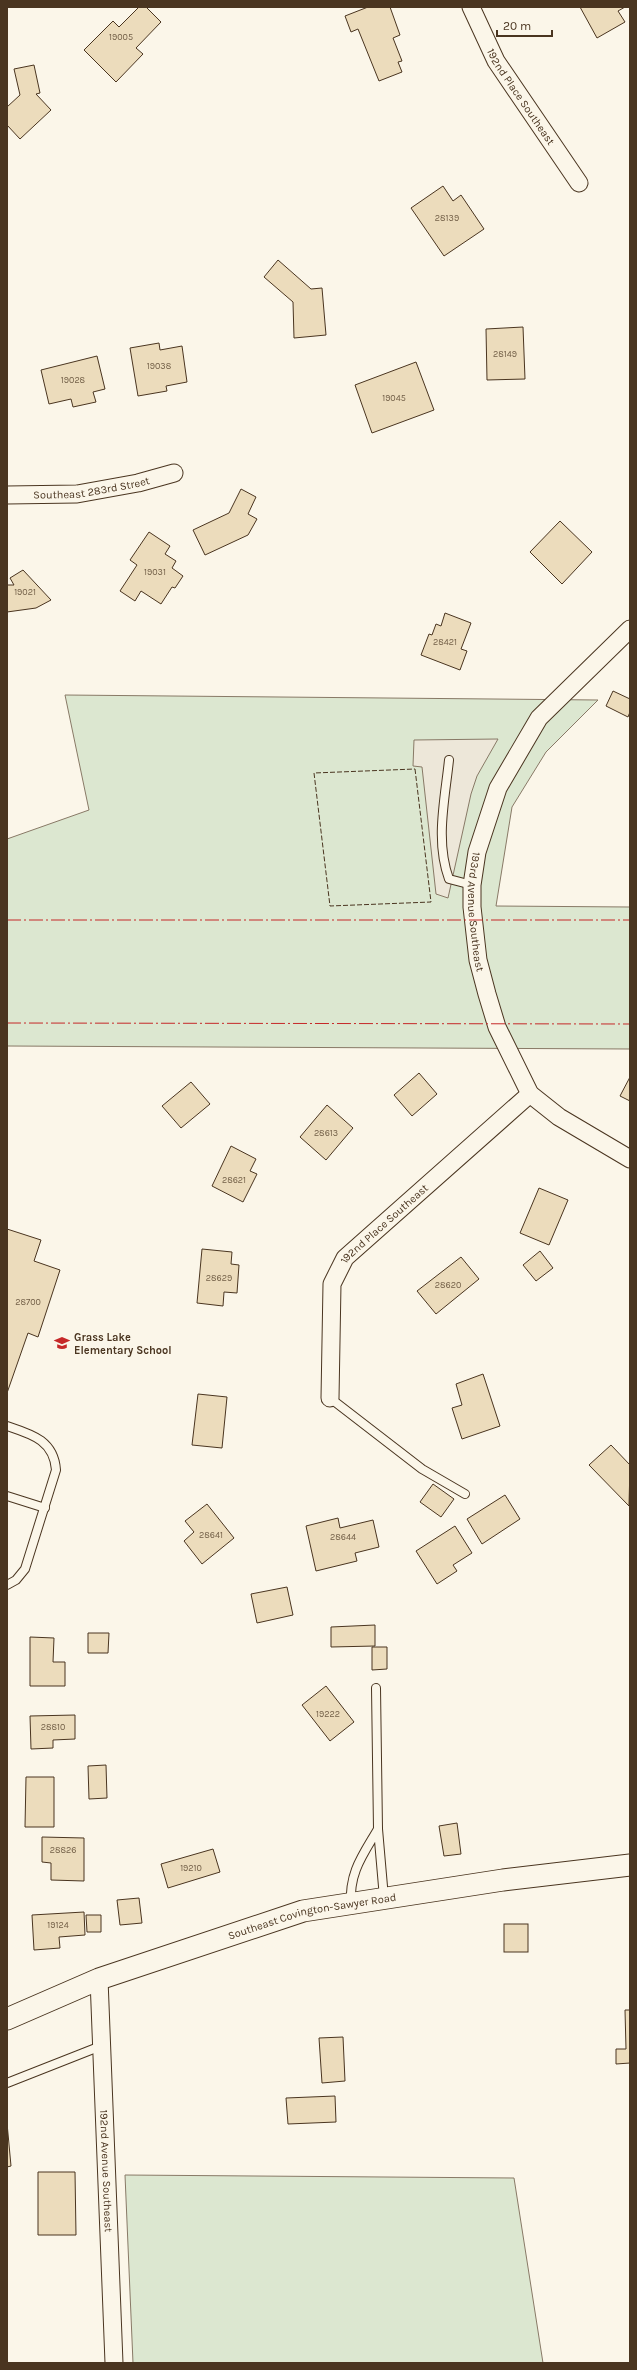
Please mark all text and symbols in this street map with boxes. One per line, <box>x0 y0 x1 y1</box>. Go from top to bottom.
scale bar <box>497 12 552 38</box>
text: 20 m <box>503 19 531 33</box>
house number: 19005 <box>109 32 133 42</box>
street label: 192nd Place Southeast <box>485 46 558 147</box>
house number: 28139 <box>435 213 459 223</box>
house number: 28149 <box>493 349 517 359</box>
house number: 19038 <box>147 361 172 371</box>
house number: 19028 <box>61 375 86 385</box>
house number: 19045 <box>382 393 406 403</box>
street label: Southeast 283rd Street <box>33 474 151 501</box>
house number: 19031 <box>144 567 166 577</box>
house number: 19021 <box>14 587 36 597</box>
house number: 28421 <box>433 637 457 647</box>
street label: 193rd Avenue Southeast <box>465 851 487 973</box>
house number: 28613 <box>314 1128 338 1138</box>
house number: 28621 <box>222 1175 246 1185</box>
street label: 192nd Place Southeast <box>337 1181 431 1265</box>
house number: 28629 <box>206 1273 232 1283</box>
house number: 28620 <box>435 1280 461 1290</box>
house number: 28700 <box>15 1297 41 1307</box>
place label: Grass Lake Elementary School <box>74 1331 172 1357</box>
school or university icon: Grass Lake Elementary School <box>53 1334 71 1352</box>
house number: 28641 <box>199 1530 223 1540</box>
house number: 28644 <box>330 1532 356 1542</box>
house number: 19222 <box>316 1709 340 1719</box>
house number: 28810 <box>41 1722 65 1732</box>
house number: 28826 <box>50 1845 76 1855</box>
house number: 19210 <box>180 1863 202 1873</box>
street label: Southeast Covington-Sawyer Road <box>226 1890 397 1942</box>
house number: 19124 <box>47 1920 69 1930</box>
street label: 192nd Avenue Southeast <box>98 2109 115 2232</box>

